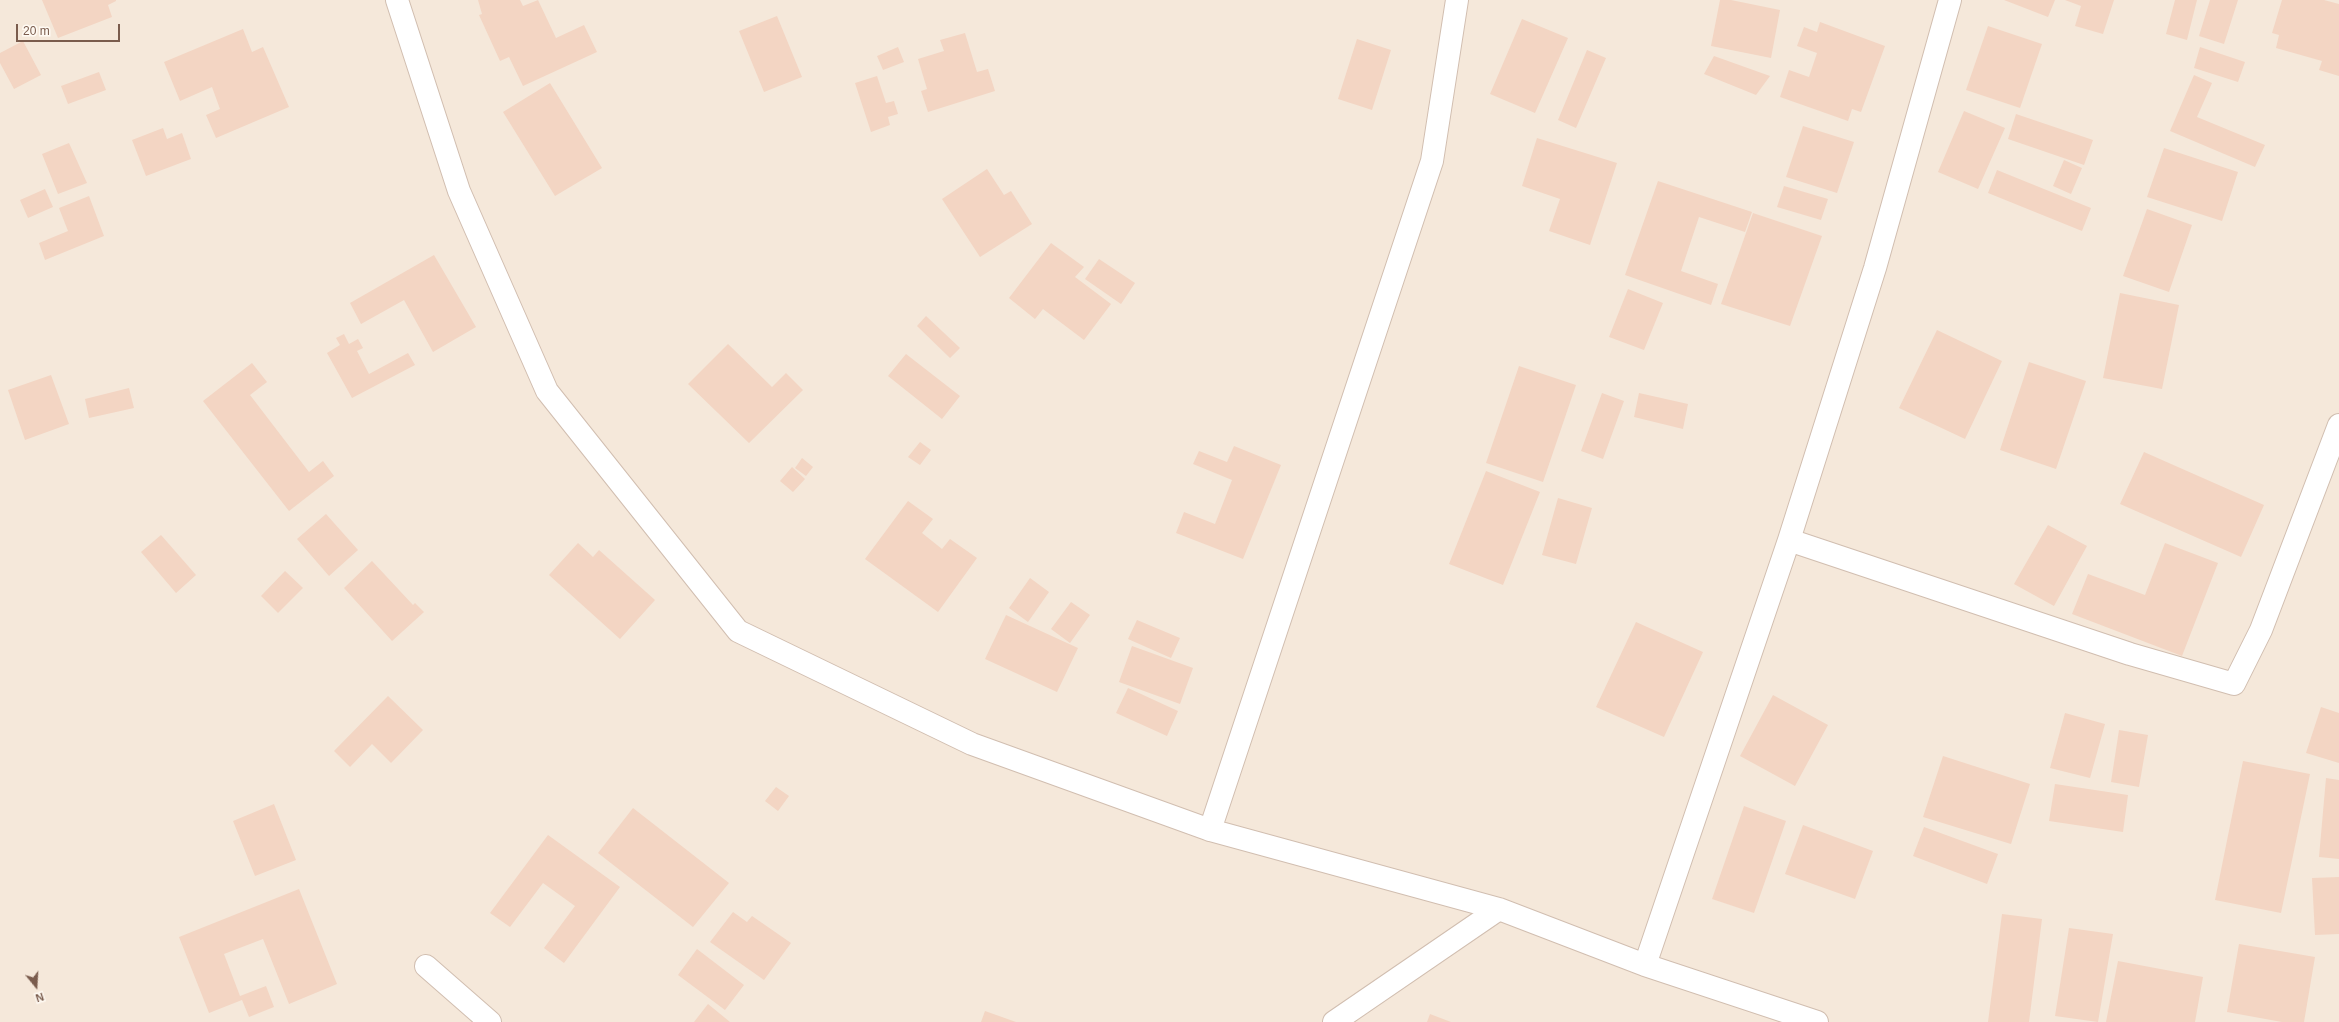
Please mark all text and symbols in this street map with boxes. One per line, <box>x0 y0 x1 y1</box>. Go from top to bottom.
scale bar <box>18 16 122 42</box>
text: 20 m <box>23 24 50 38</box>
north arrow <box>16 966 56 1006</box>
text: N <box>34 990 45 1004</box>

